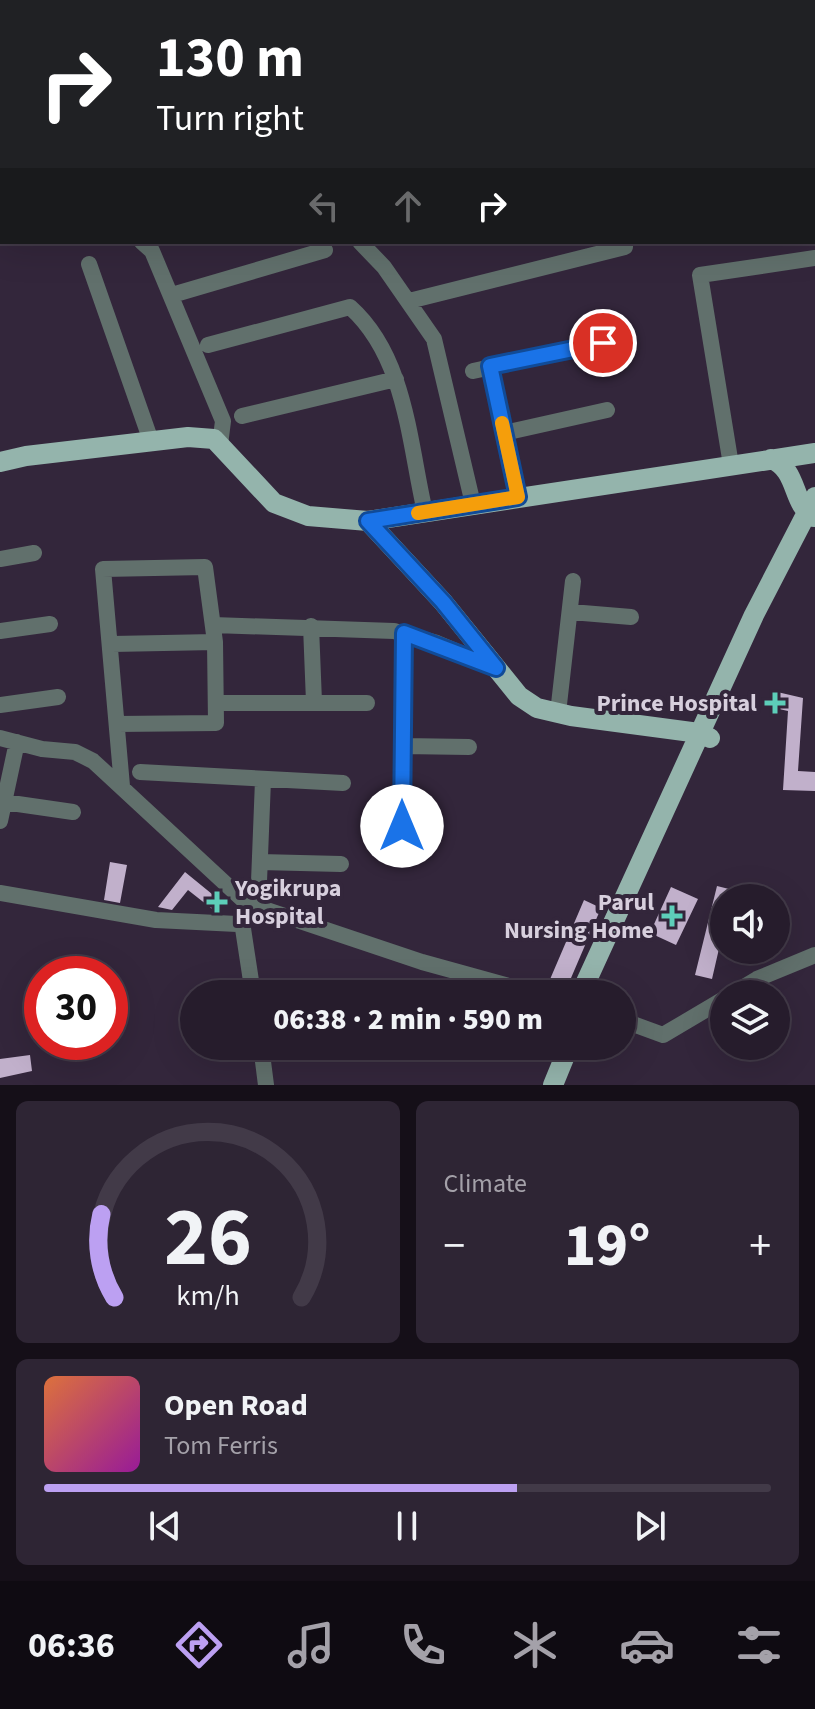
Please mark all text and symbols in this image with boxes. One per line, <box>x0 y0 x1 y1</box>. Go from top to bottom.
text: 130 m <box>156 19 304 98</box>
icon: right <box>24 32 128 136</box>
text: Turn right <box>156 93 304 144</box>
icon: left <box>302 184 346 228</box>
icon: ahead <box>386 184 430 228</box>
icon: right <box>470 184 514 228</box>
pin <box>569 309 637 377</box>
icon: arrive <box>581 321 625 365</box>
place label: Prince Hospital <box>596 686 757 721</box>
marker: Prince Hospital <box>764 692 786 714</box>
position arrow <box>360 784 444 868</box>
place label: Yogikrupa Hospital <box>234 871 342 934</box>
map controls <box>710 884 790 1060</box>
button: sound <box>710 884 790 964</box>
place label: Parul Nursing Home <box>504 885 654 948</box>
marker: Yogikrupa Hospital <box>206 891 228 913</box>
marker: Parul Nursing Home <box>661 905 683 927</box>
speed limit sign: 30 <box>24 956 128 1060</box>
button: layers <box>710 980 790 1060</box>
text: 06:38 · 2 min · 590 m <box>273 998 543 1041</box>
text: Climate <box>444 1165 527 1202</box>
text: 26 <box>164 1179 252 1297</box>
text: 19° <box>564 1204 650 1289</box>
text: − <box>444 1215 465 1278</box>
text: + <box>749 1215 771 1278</box>
text: km/h <box>176 1276 239 1316</box>
text: Open Road <box>164 1384 308 1427</box>
text: Tom Ferris <box>164 1427 278 1464</box>
icon: previous <box>143 1504 187 1548</box>
icon: pause <box>385 1504 429 1548</box>
icon: next <box>628 1504 672 1548</box>
icon: directions <box>171 1617 227 1673</box>
icon: music <box>283 1617 339 1673</box>
icon: phone <box>395 1617 451 1673</box>
icon: climate <box>507 1617 563 1673</box>
icon: car <box>619 1617 675 1673</box>
icon: filters <box>731 1617 787 1673</box>
text: 06:36 <box>28 1620 115 1671</box>

